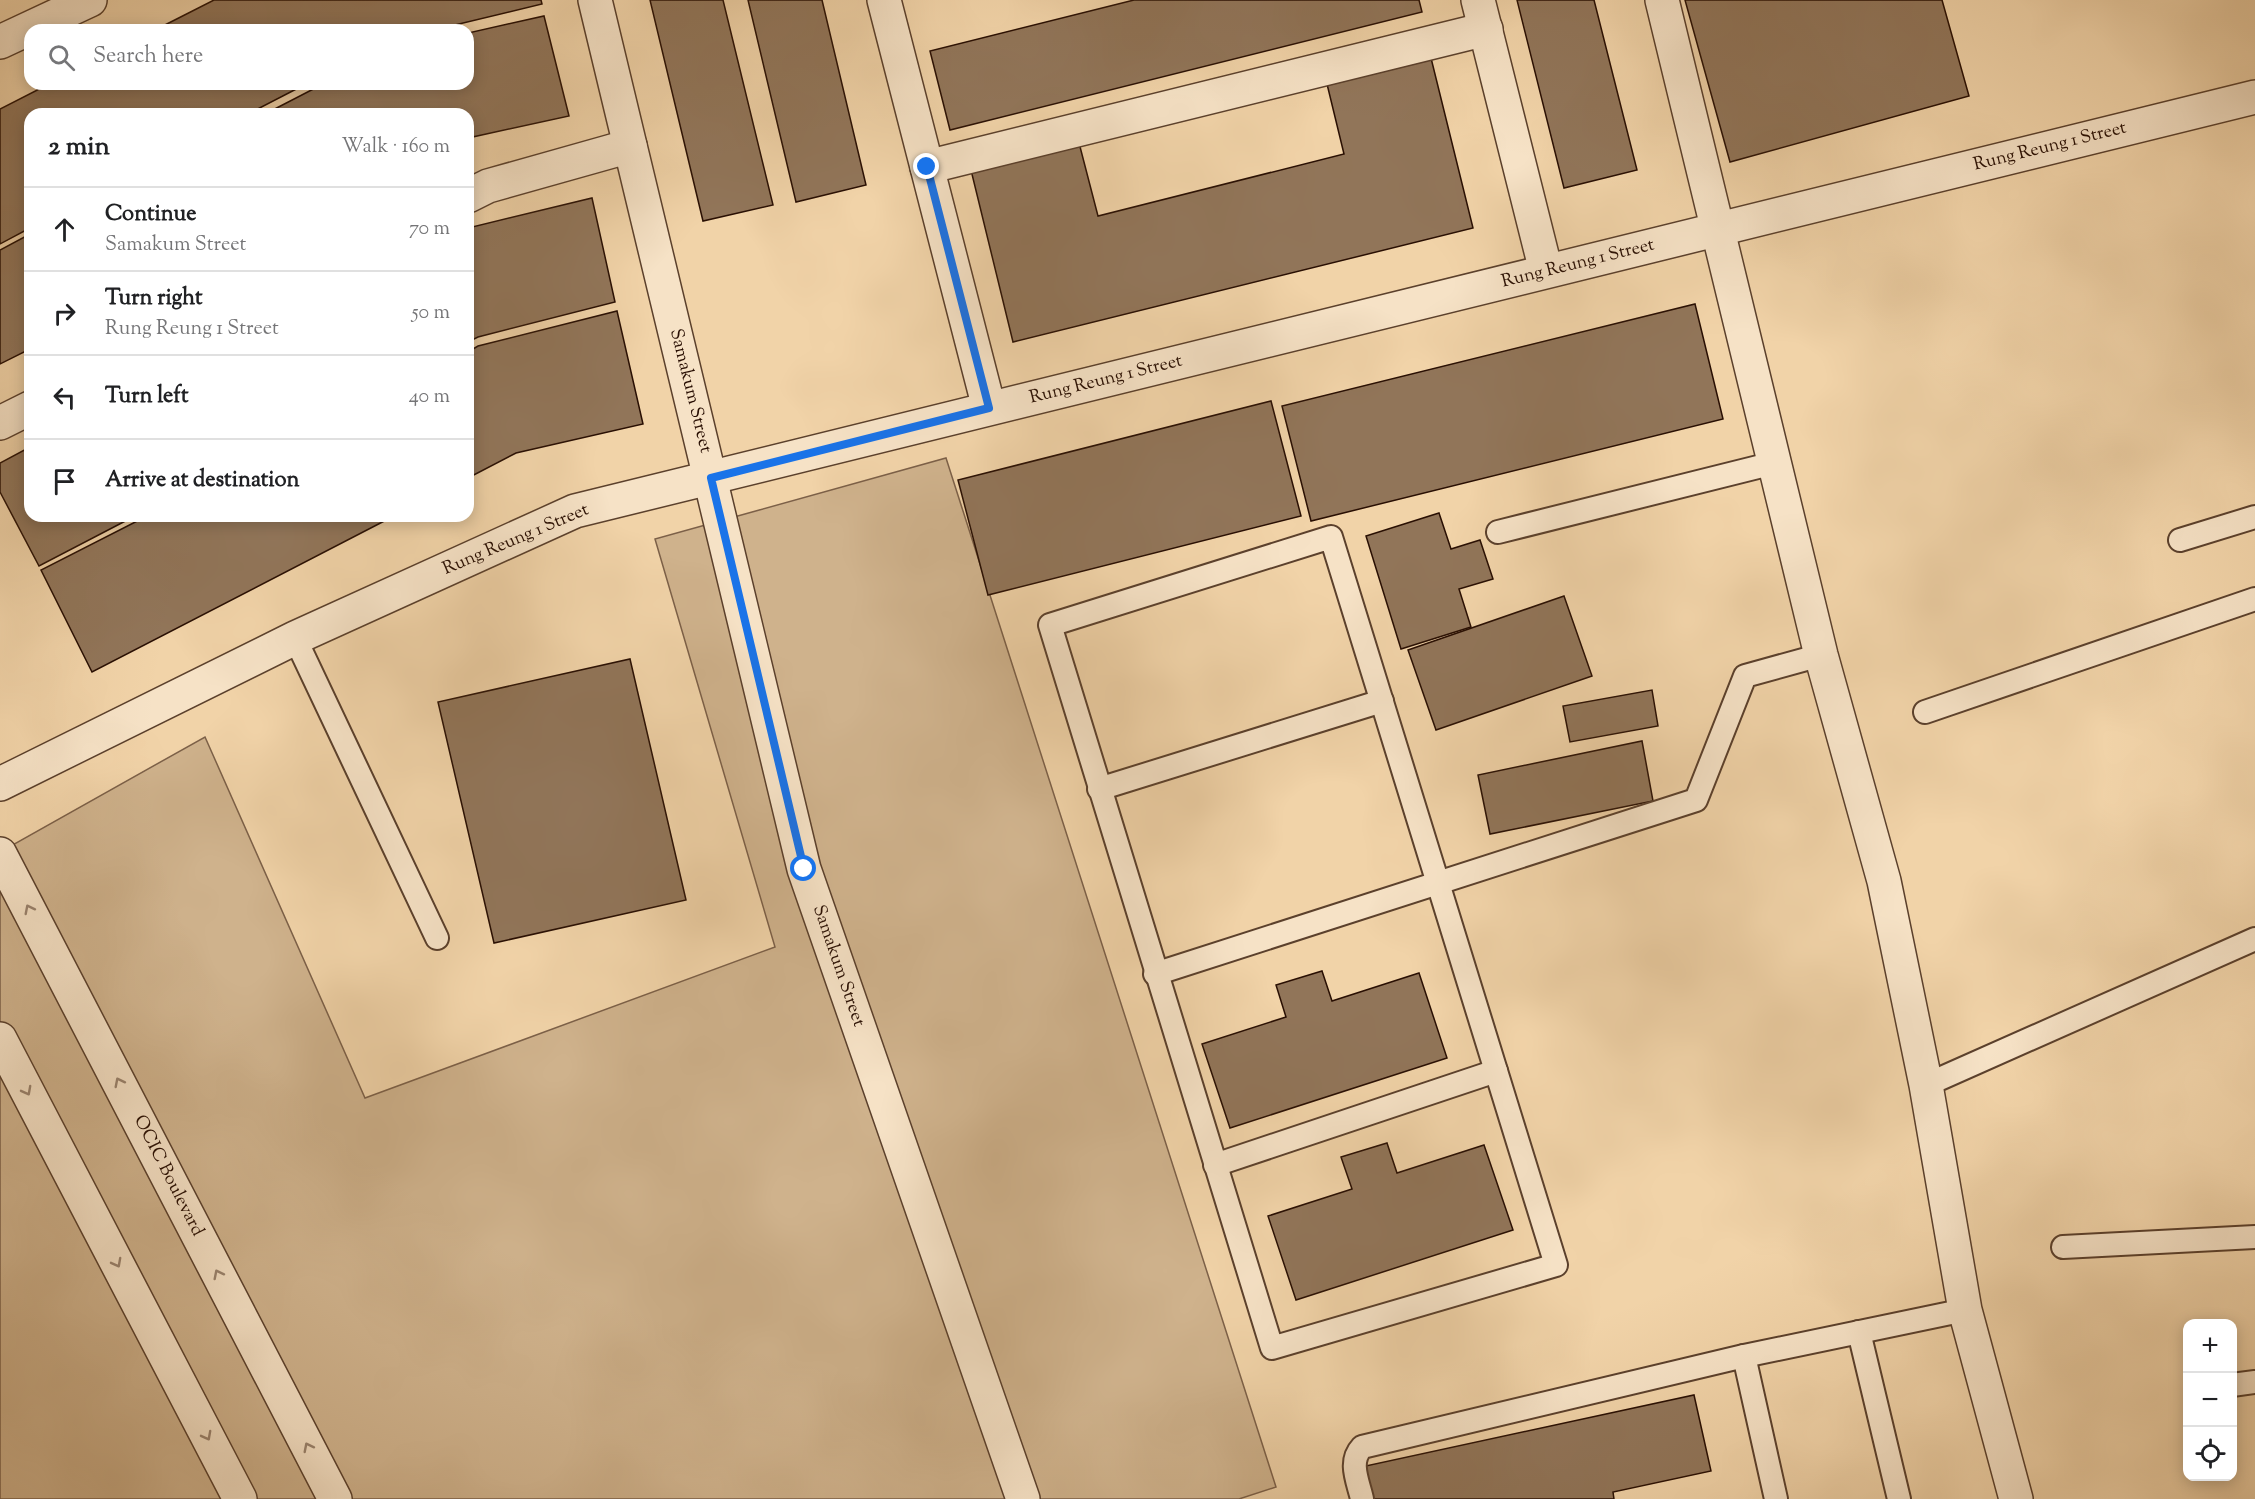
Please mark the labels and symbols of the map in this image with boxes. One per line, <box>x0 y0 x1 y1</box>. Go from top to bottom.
street label: Rung Reung 1 Street <box>1971 115 2129 179</box>
route end <box>913 153 939 179</box>
street label: Rung Reung 1 Street <box>1499 232 1657 296</box>
street label: Samakum Street <box>662 326 718 456</box>
street label: Rung Reung 1 Street <box>1027 348 1185 412</box>
street label: Rung Reung 1 Street <box>439 497 593 583</box>
route start <box>790 855 816 881</box>
street label: Samakum Street <box>805 902 871 1030</box>
one-way arrow <box>25 905 36 916</box>
one-way arrow <box>114 1078 126 1089</box>
one-way arrow <box>20 1084 31 1095</box>
street label: OCIC Boulevard <box>126 1111 210 1241</box>
one-way arrow <box>110 1257 121 1268</box>
one-way arrow <box>214 1270 225 1280</box>
one-way arrow <box>200 1430 212 1441</box>
one-way arrow <box>304 1443 315 1453</box>

